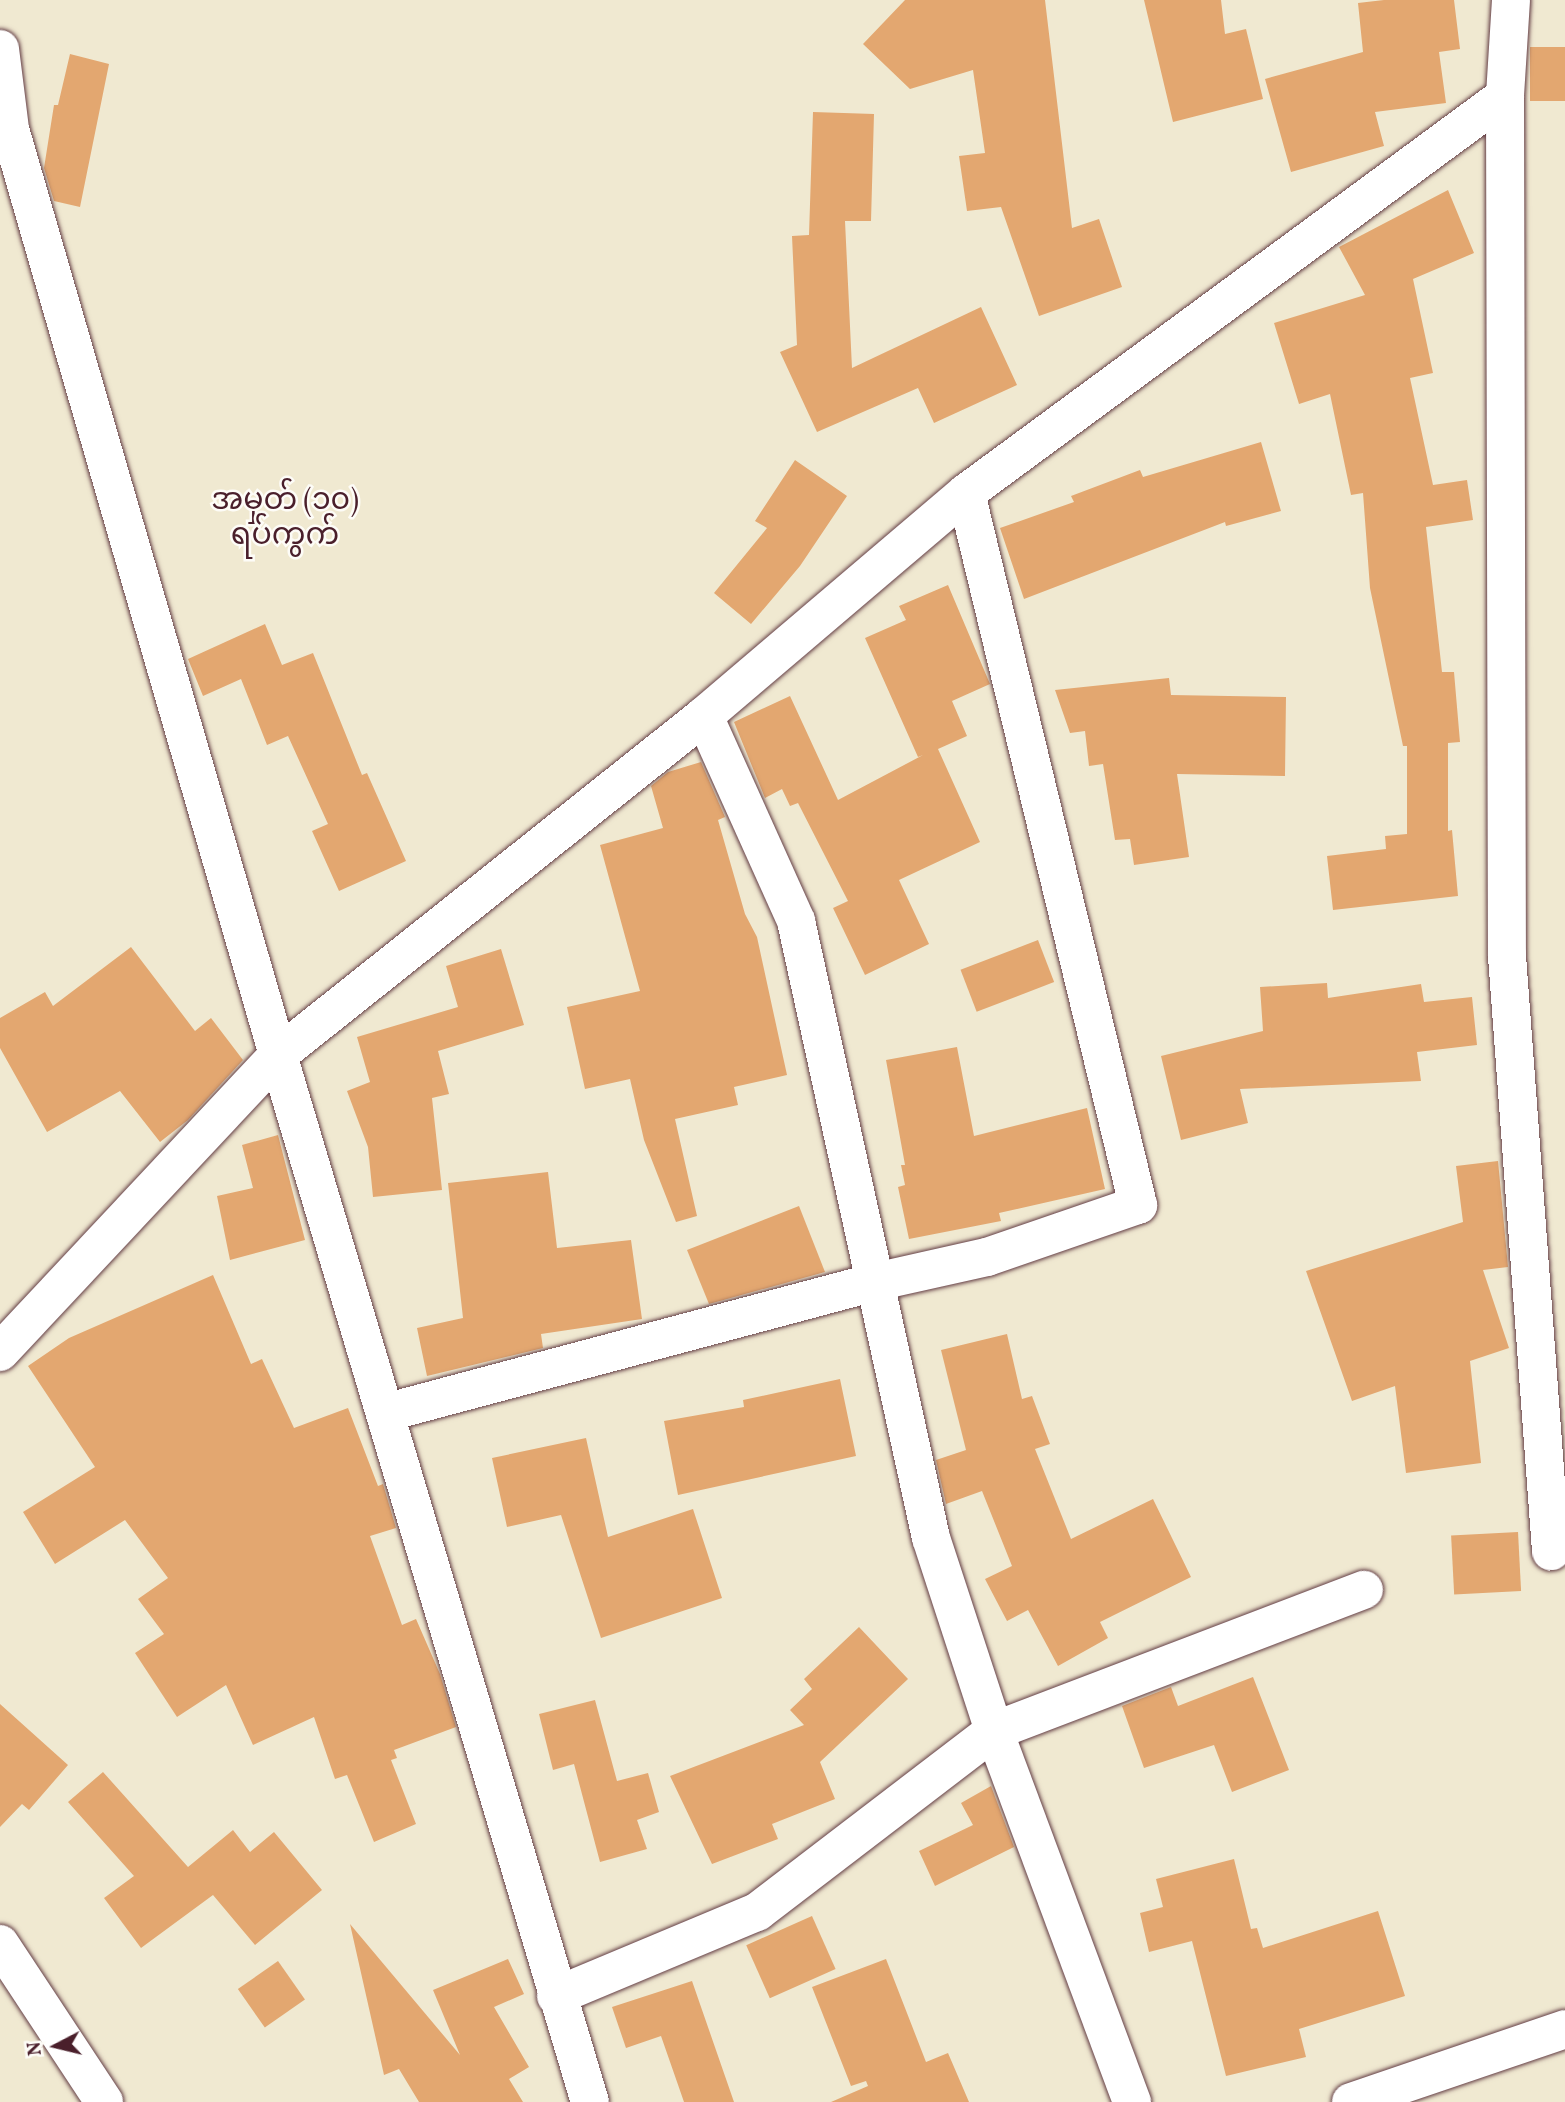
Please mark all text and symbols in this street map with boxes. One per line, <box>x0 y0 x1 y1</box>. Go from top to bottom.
district label: အမှတ် (၁၀) ရပ်ကွက် <box>211 483 359 554</box>
north arrow <box>21 2011 91 2081</box>
text: N <box>21 2040 49 2057</box>

